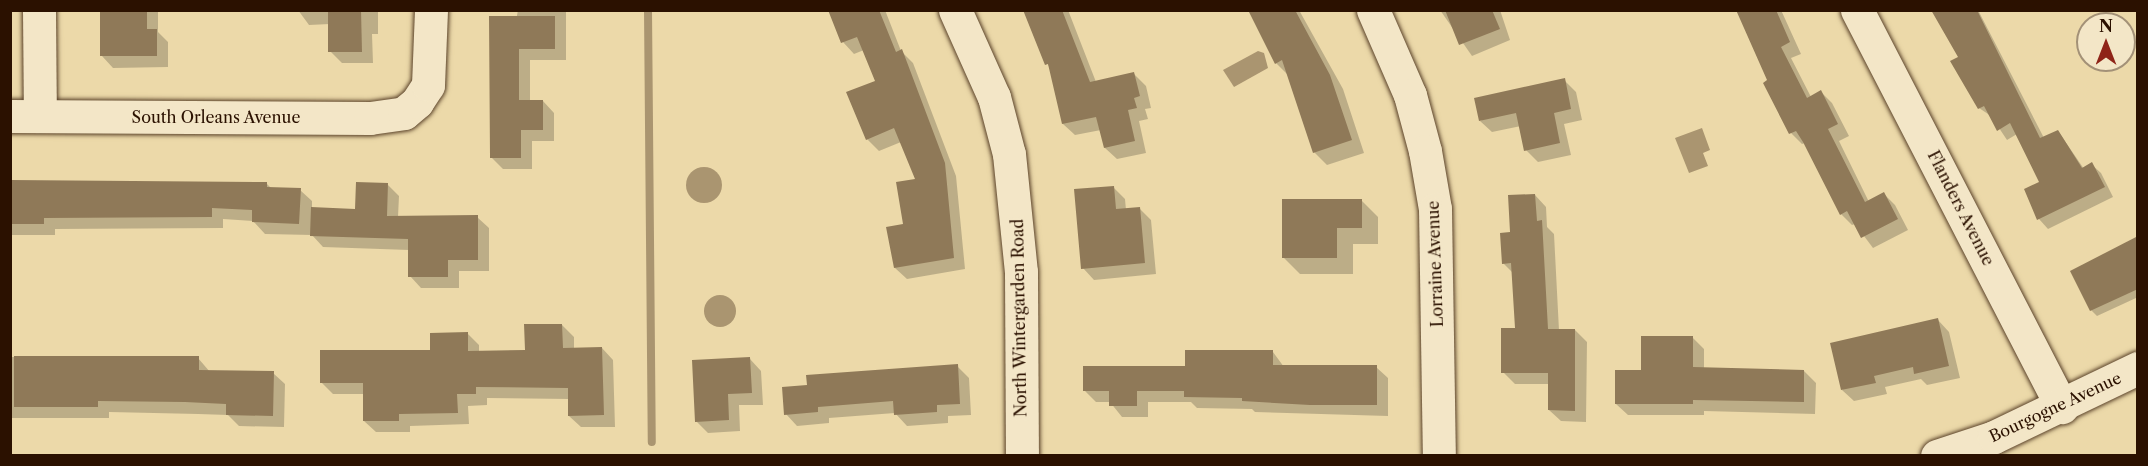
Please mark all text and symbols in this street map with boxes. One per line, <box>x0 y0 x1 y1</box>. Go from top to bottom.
north arrow <box>2076 12 2136 72</box>
text: N <box>2099 16 2113 36</box>
street label: South Orleans Avenue <box>131 107 301 127</box>
street label: Flanders Avenue <box>1924 147 1998 269</box>
street label: Lorraine Avenue <box>1423 200 1447 328</box>
street label: North Wintergarden Road <box>1008 218 1030 418</box>
street label: Bourgogne Avenue <box>1986 368 2124 446</box>

